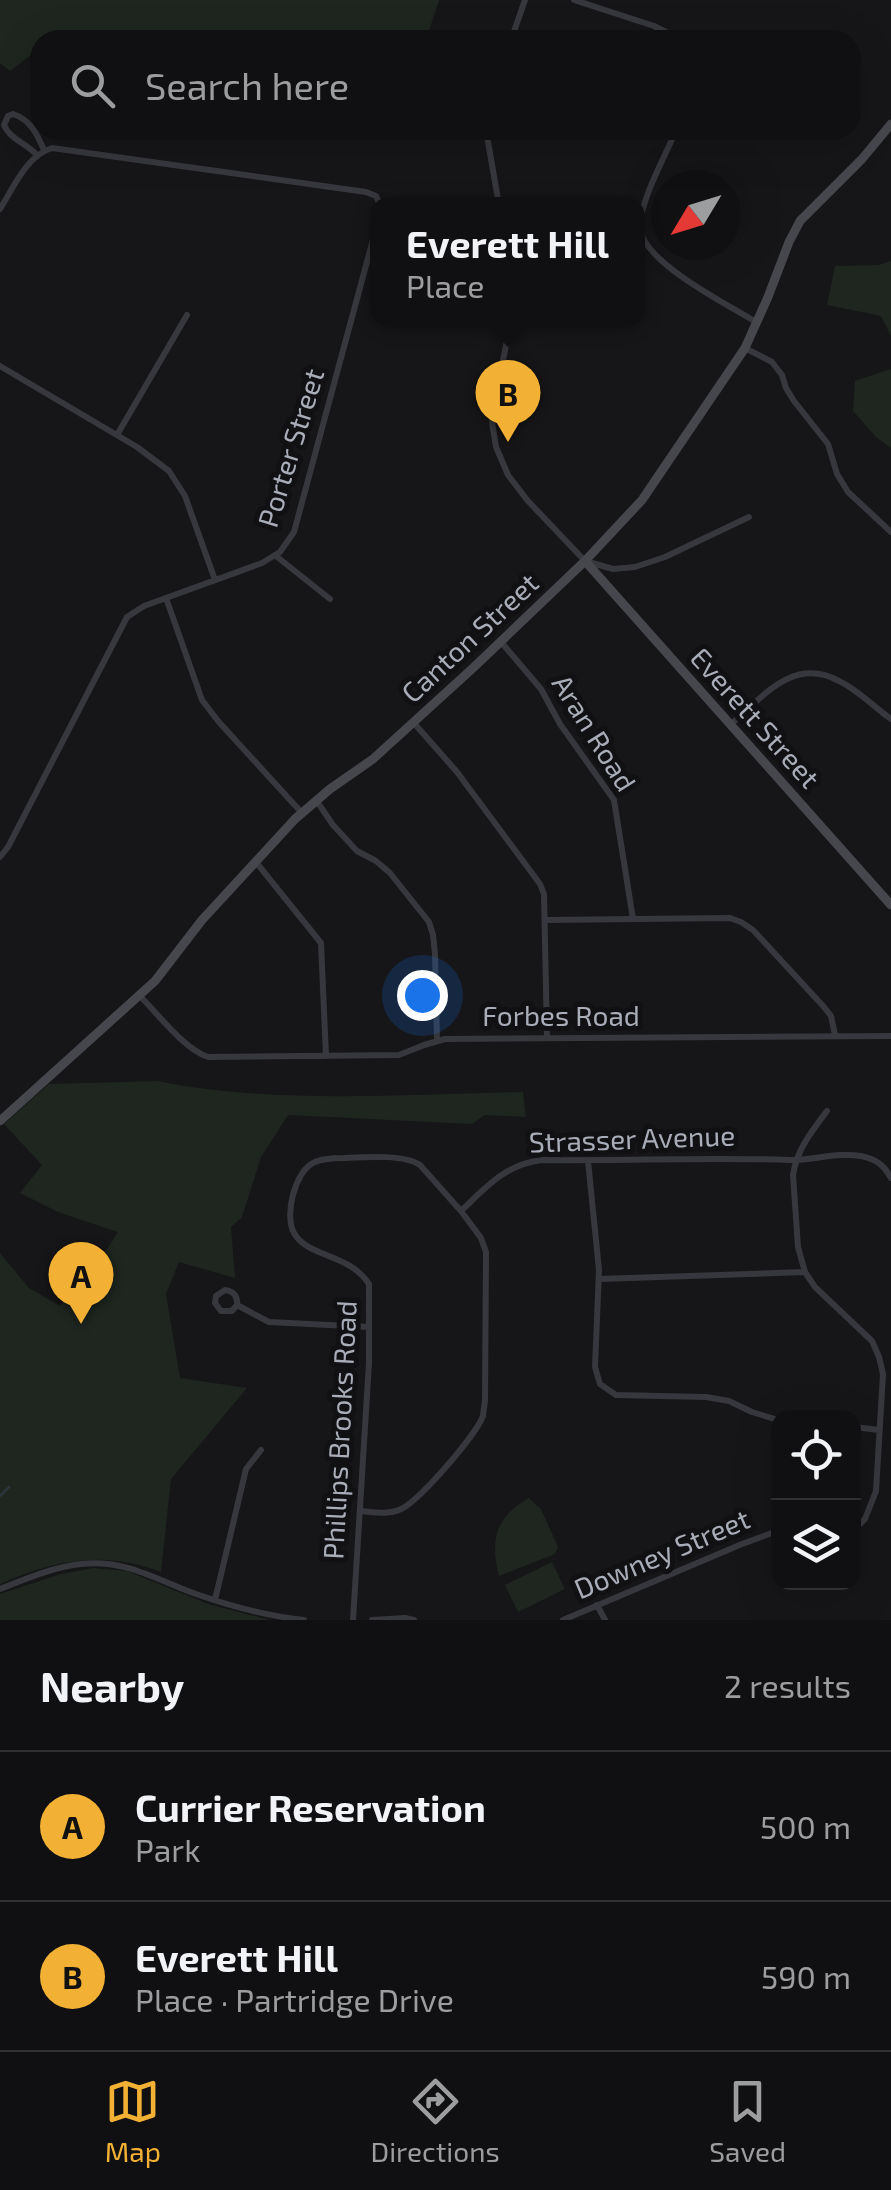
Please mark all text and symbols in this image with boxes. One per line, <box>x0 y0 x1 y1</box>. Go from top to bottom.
search box <box>30 30 861 140</box>
icon: search <box>65 58 120 113</box>
text: Search here <box>145 62 349 108</box>
north arrow <box>651 170 741 260</box>
popup <box>370 197 645 327</box>
text: Everett Hill <box>406 220 609 266</box>
text: Place <box>406 266 485 304</box>
pin: B <box>476 360 540 442</box>
street label: Porter Street <box>250 364 330 531</box>
street label: Canton Street <box>394 565 545 709</box>
street label: Everett Street <box>684 640 827 794</box>
street label: Aran Road <box>546 668 644 797</box>
your location <box>397 970 448 1021</box>
street label: Forbes Road <box>482 998 640 1032</box>
street label: Strasser Avenue <box>528 1117 736 1159</box>
pin: A <box>48 1242 114 1324</box>
street label: Phillips Brooks Road <box>315 1300 363 1560</box>
map controls <box>771 1410 861 1590</box>
button: locate <box>771 1410 861 1500</box>
button: layers <box>771 1500 861 1590</box>
street label: Downey Street <box>569 1501 754 1605</box>
text: Nearby <box>40 1660 184 1710</box>
text: 2 results <box>724 1666 851 1704</box>
text: Currier Reservation <box>135 1784 486 1830</box>
text: A <box>62 1807 83 1845</box>
text: 500 m <box>760 1807 851 1845</box>
text: Park <box>135 1830 200 1868</box>
text: Everett Hill <box>135 1934 338 1980</box>
text: B <box>62 1957 83 1995</box>
text: 590 m <box>761 1957 851 1995</box>
text: Place · Partridge Drive <box>135 1980 454 2018</box>
tab: Map <box>105 2074 161 2168</box>
tab: Directions <box>371 2074 500 2168</box>
tab: Saved <box>709 2074 786 2168</box>

